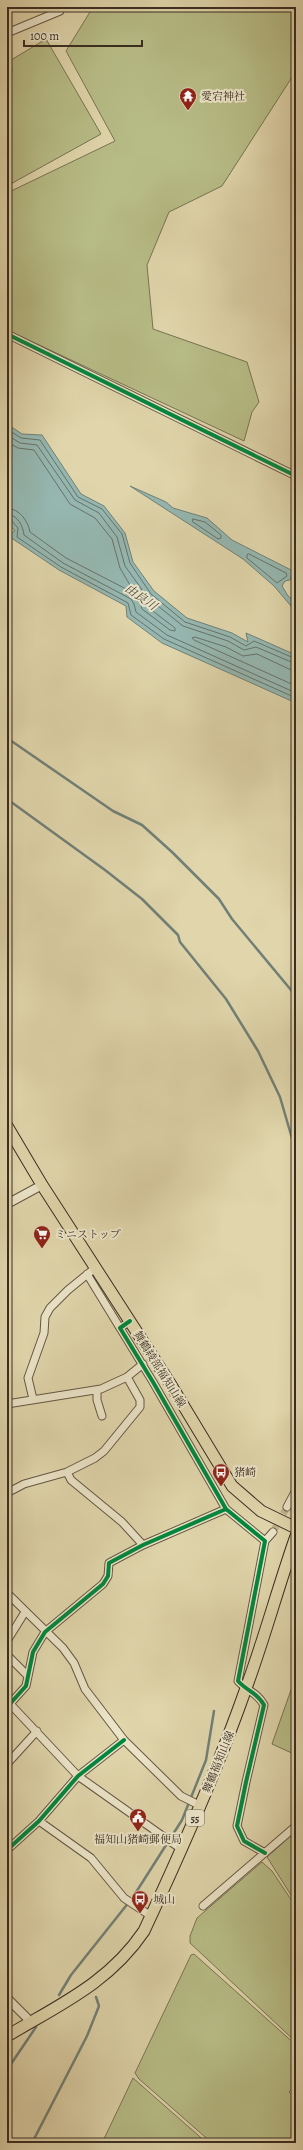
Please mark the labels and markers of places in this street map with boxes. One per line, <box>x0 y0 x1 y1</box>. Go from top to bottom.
temple icon: 愛宕神社 <box>178 86 198 111</box>
place label: 愛宕神社 <box>201 89 245 104</box>
supermarket icon: ミニストップ <box>32 1224 52 1249</box>
place label: ミニストップ <box>55 1227 121 1242</box>
bus stop icon: 猪崎 <box>211 1462 231 1487</box>
place label: 猪崎 <box>234 1465 256 1480</box>
public building icon: 福知山猪崎郵便局 <box>128 1807 148 1832</box>
place label: 福知山猪崎郵便局 <box>94 1832 182 1847</box>
bus stop icon: 城山 <box>130 1889 150 1914</box>
place label: 城山 <box>153 1892 175 1907</box>

